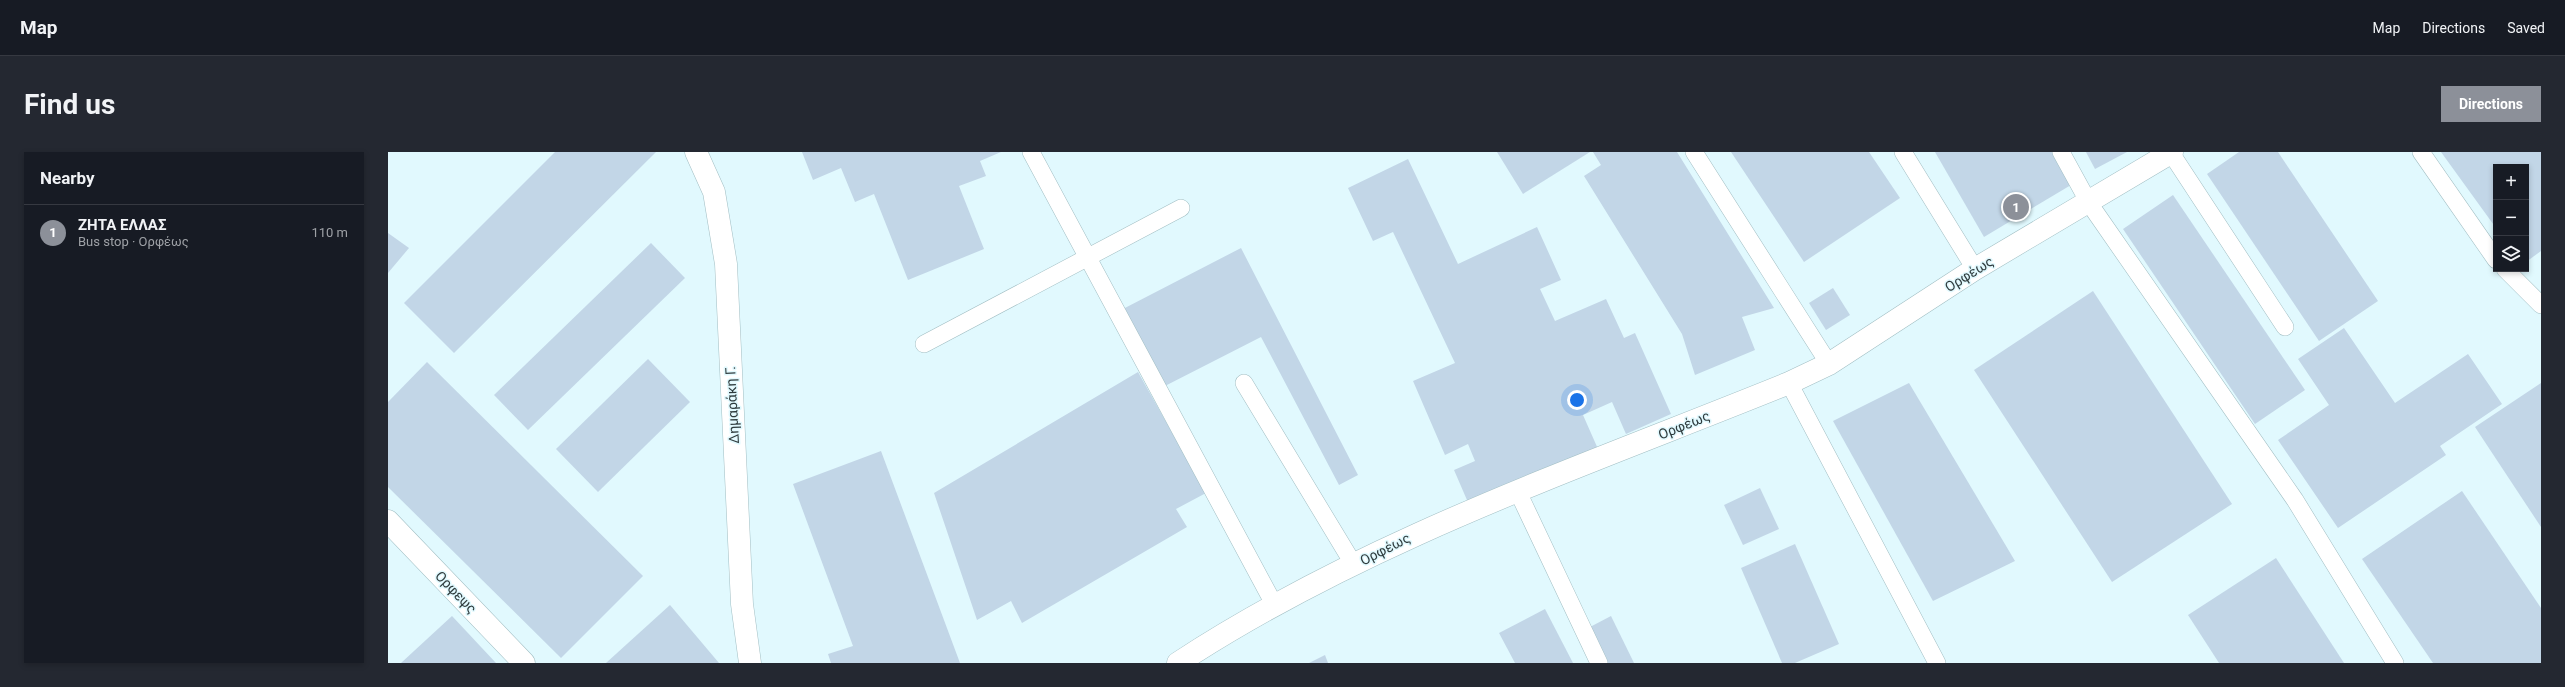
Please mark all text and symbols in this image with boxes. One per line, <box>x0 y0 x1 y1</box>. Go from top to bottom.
text: Map <box>20 16 58 39</box>
text: Map <box>2373 20 2400 36</box>
text: Directions <box>2422 20 2485 36</box>
text: Saved <box>2507 20 2545 36</box>
button: Directions <box>2441 86 2541 122</box>
text: Find us <box>24 88 115 121</box>
map controls <box>2493 164 2529 272</box>
button: + <box>2493 164 2529 200</box>
text: Nearby <box>40 168 95 188</box>
pin: 1 <box>2003 192 2029 222</box>
button: − <box>2493 200 2529 236</box>
text: ΖΗΤΑ ΕΛΛΑΣ <box>78 216 166 234</box>
text: 1 <box>49 225 57 240</box>
text: 110 m <box>311 225 348 240</box>
text: Bus stop · Ορφέως <box>78 234 189 249</box>
button: layers <box>2493 236 2529 272</box>
street label: Ορφέως <box>1942 253 1997 296</box>
street label: Δημαράκη Γ. <box>722 366 742 444</box>
your location <box>1567 390 1587 410</box>
street label: Ορφέως <box>1656 407 1712 443</box>
street label: Ορφέως <box>1357 530 1413 569</box>
street label: Ορφεψς <box>431 568 480 617</box>

